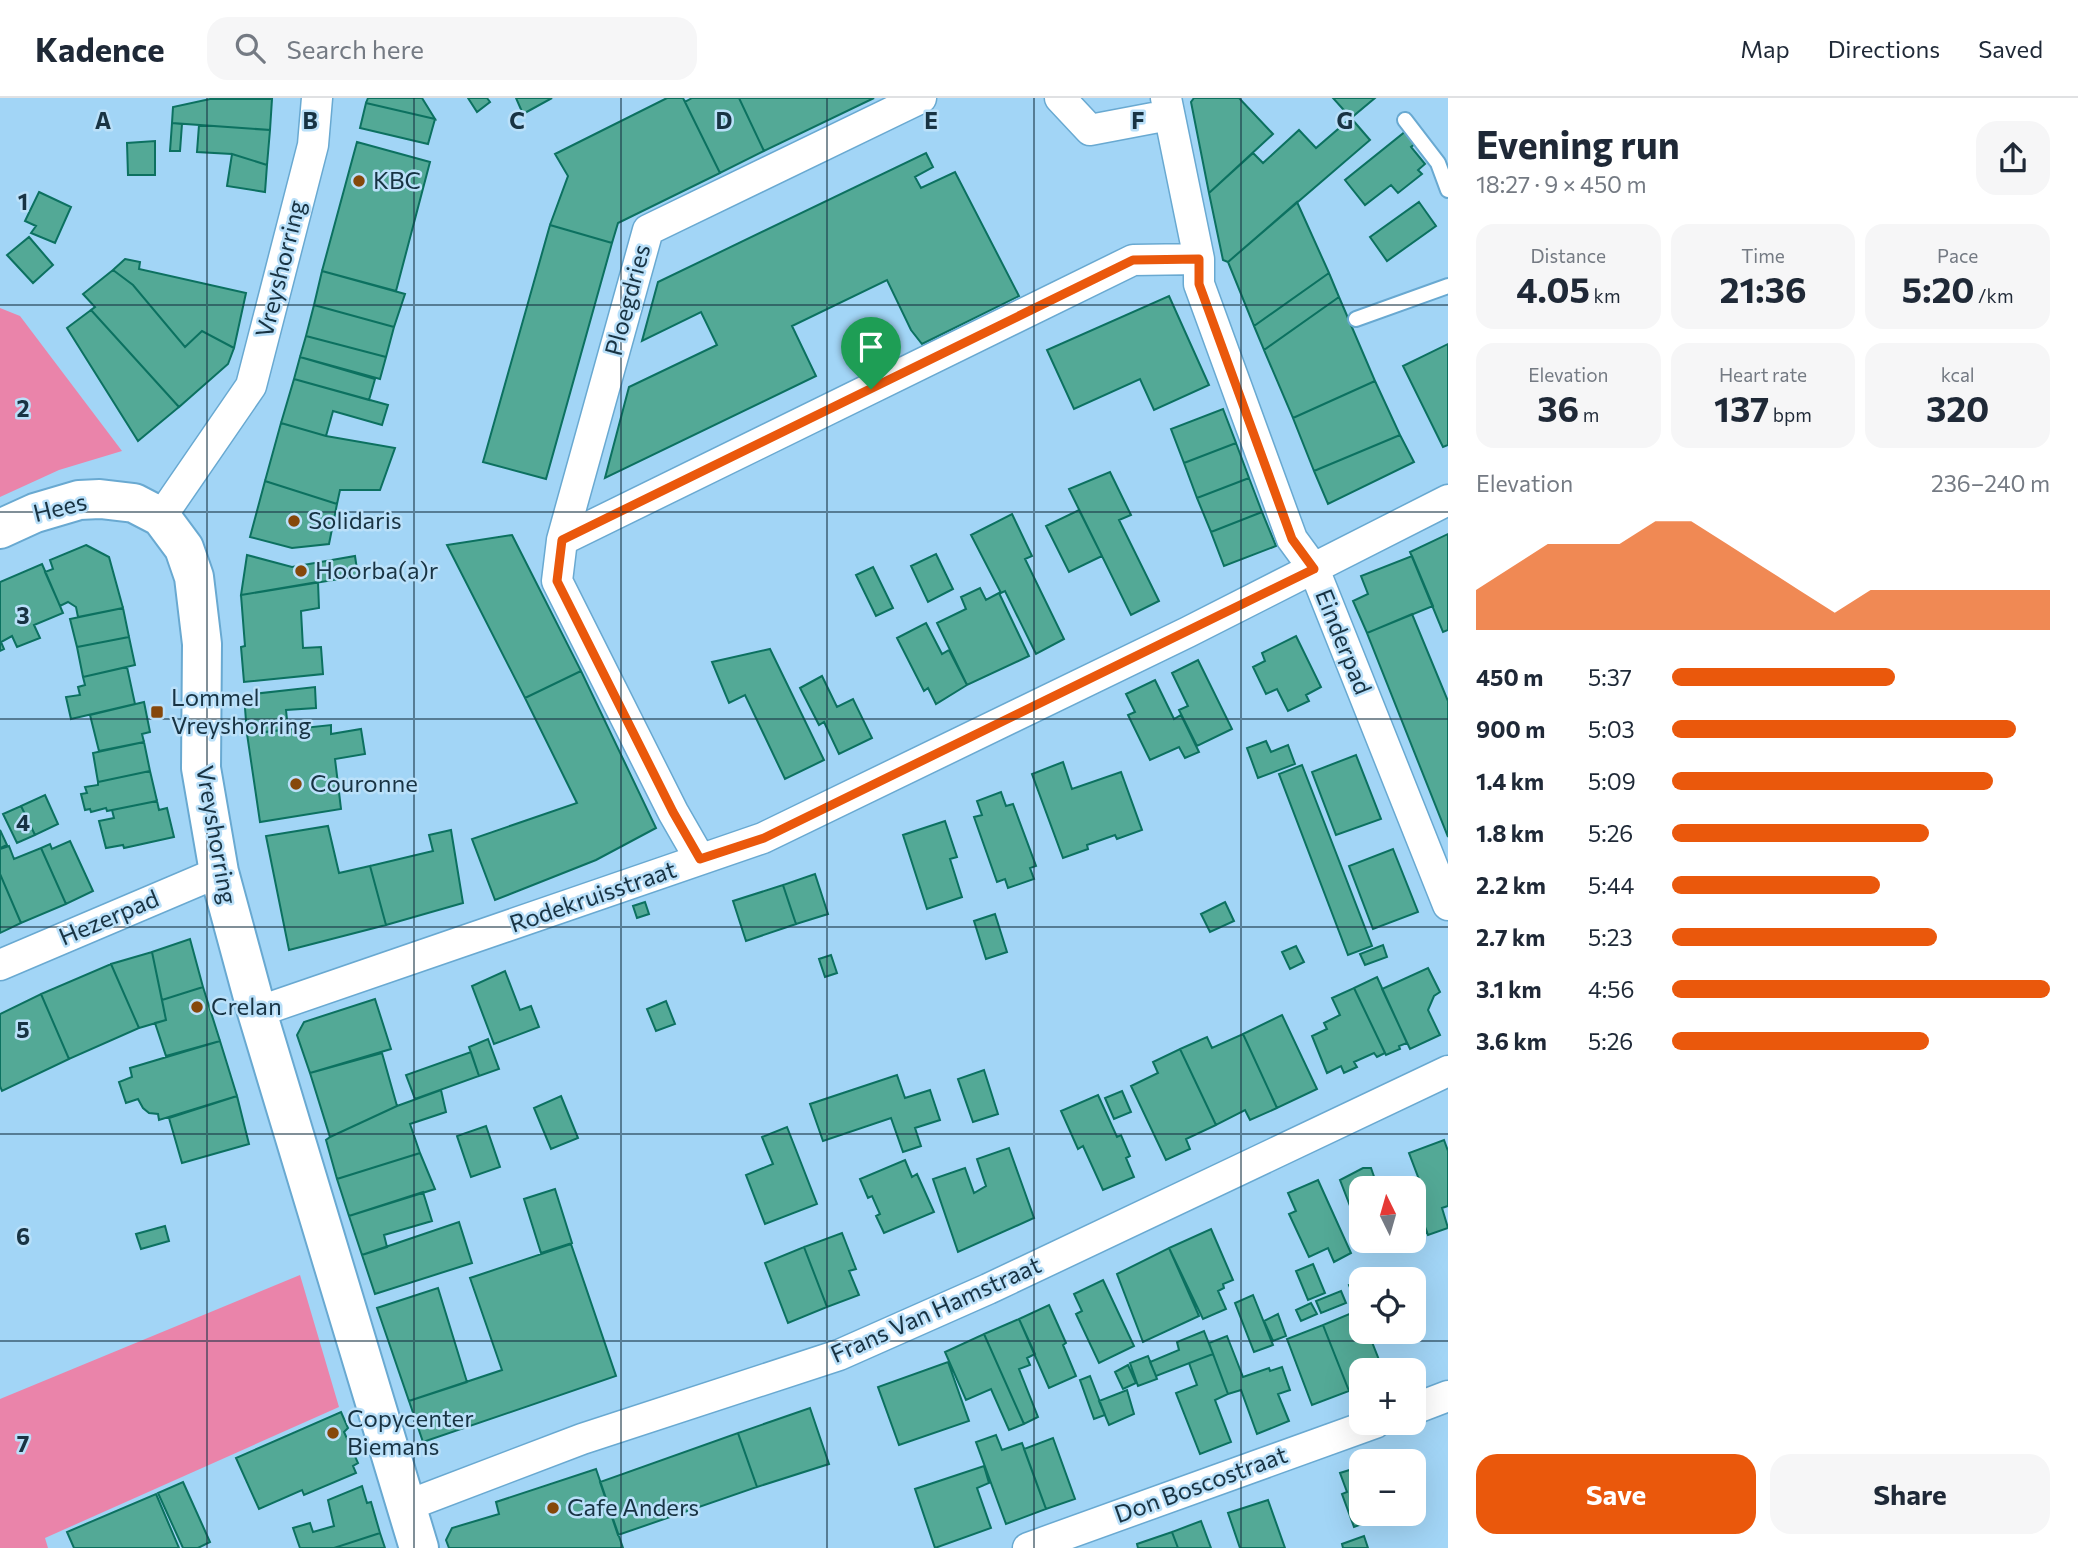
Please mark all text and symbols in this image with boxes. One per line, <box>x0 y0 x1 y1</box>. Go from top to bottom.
search box <box>207 17 697 80</box>
text: Kadence <box>35 28 165 69</box>
icon: search <box>231 29 269 67</box>
text: Search here <box>287 33 424 64</box>
text: Map <box>1740 34 1790 63</box>
text: Directions <box>1828 34 1940 63</box>
text: Saved <box>1978 34 2043 63</box>
text: A <box>95 106 112 134</box>
text: B <box>302 106 318 134</box>
text: C <box>509 106 525 134</box>
text: D <box>716 106 733 134</box>
text: E <box>924 106 938 134</box>
text: F <box>1131 106 1145 134</box>
text: G <box>1337 106 1353 134</box>
text: Evening run <box>1476 120 1680 167</box>
button: share <box>1976 121 2050 195</box>
place label: KBC <box>373 165 421 194</box>
text: 18:27 · 9 × 450 m <box>1476 170 1647 198</box>
marker: KBC <box>351 173 367 189</box>
text: 1 <box>18 187 28 215</box>
street label: Vreyshorring <box>249 197 311 340</box>
street label: Ploegdries <box>598 241 655 359</box>
text: Distance <box>1531 244 1606 267</box>
text: Time <box>1741 244 1785 267</box>
text: Pace <box>1937 244 1978 267</box>
text: 4.05 <box>1516 267 1590 310</box>
text: 21:36 <box>1719 267 1806 310</box>
text: 5:20 <box>1902 267 1974 310</box>
text: km <box>1590 284 1620 307</box>
text: /km <box>1974 284 2013 307</box>
pin <box>841 317 901 389</box>
icon: arrive <box>852 328 890 366</box>
text: Elevation <box>1528 363 1608 386</box>
text: Heart rate <box>1719 363 1807 386</box>
text: kcal <box>1941 363 1975 386</box>
text: 36 <box>1537 386 1579 429</box>
text: 137 <box>1714 386 1769 429</box>
text: 320 <box>1926 386 1989 429</box>
text: 2 <box>16 394 30 422</box>
text: m <box>1579 403 1599 426</box>
text: bpm <box>1769 403 1812 426</box>
text: Elevation <box>1476 469 1573 497</box>
text: 236–240 m <box>1931 469 2050 497</box>
street label: Hees <box>30 486 89 527</box>
place label: Solidaris <box>308 505 402 534</box>
marker: Solidaris <box>286 513 302 529</box>
place label: Hoorba(a)r <box>315 555 439 584</box>
marker: Hoorba(a)r <box>293 563 309 579</box>
street label: Einderpad <box>1310 585 1379 698</box>
text: 3 <box>16 601 30 629</box>
text: 450 m <box>1476 663 1543 691</box>
text: 5:37 <box>1588 663 1632 691</box>
place label: Lommel Vreyshorring <box>171 682 311 739</box>
marker: Lommel Vreyshorring <box>149 704 165 720</box>
text: 900 m <box>1476 715 1545 743</box>
text: 5:03 <box>1588 715 1635 743</box>
street label: Vreyshorring <box>191 763 244 906</box>
text: 1.4 km <box>1476 767 1544 795</box>
text: 5:09 <box>1588 767 1636 795</box>
place label: Couronne <box>310 768 418 797</box>
marker: Couronne <box>288 776 304 792</box>
text: 4 <box>16 808 30 836</box>
text: 1.8 km <box>1476 819 1544 847</box>
text: 5:26 <box>1588 819 1633 847</box>
street label: Rodekruisstraat <box>505 853 680 938</box>
text: 2.2 km <box>1476 871 1546 899</box>
text: 5:44 <box>1588 871 1634 899</box>
street label: Hezerpad <box>54 883 163 951</box>
text: 2.7 km <box>1476 923 1545 951</box>
text: 5:23 <box>1588 923 1633 951</box>
text: 3.1 km <box>1476 975 1542 1003</box>
text: 4:56 <box>1588 975 1634 1003</box>
place label: Crelan <box>211 991 282 1020</box>
marker: Crelan <box>189 999 205 1015</box>
text: 5 <box>16 1015 30 1043</box>
text: 3.6 km <box>1476 1027 1547 1055</box>
text: 5:26 <box>1588 1027 1633 1055</box>
north arrow <box>1349 1176 1426 1253</box>
map controls <box>1349 1176 1426 1526</box>
text: 6 <box>16 1222 30 1250</box>
street label: Frans Van Hamstraat <box>826 1249 1045 1368</box>
button: locate <box>1349 1267 1426 1344</box>
button: + <box>1349 1358 1426 1435</box>
place label: Copycenter Biemans <box>347 1403 474 1460</box>
marker: Copycenter Biemans <box>325 1425 341 1441</box>
text: 7 <box>17 1429 29 1457</box>
street label: Don Boscostraat <box>1110 1439 1291 1528</box>
button: − <box>1349 1449 1426 1526</box>
button: Save <box>1476 1454 1756 1534</box>
button: Share <box>1770 1454 2050 1534</box>
place label: Cafe Anders <box>567 1492 699 1521</box>
marker: Cafe Anders <box>545 1500 561 1516</box>

